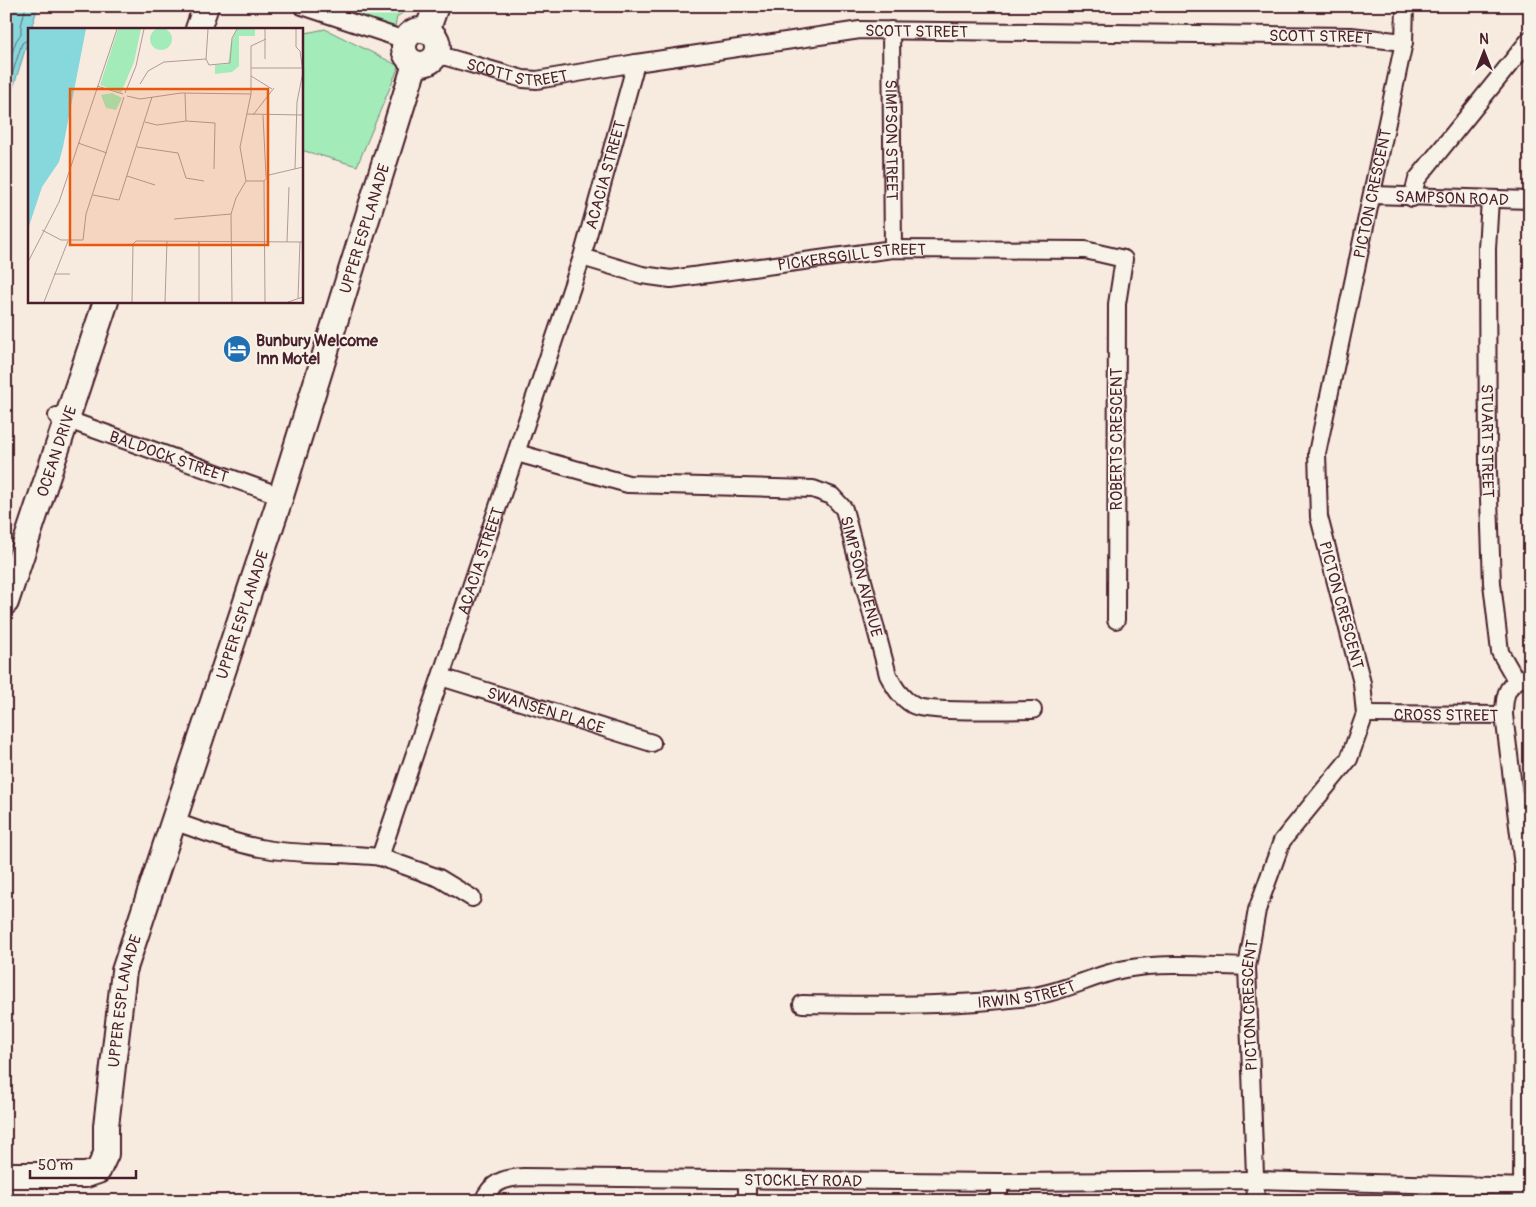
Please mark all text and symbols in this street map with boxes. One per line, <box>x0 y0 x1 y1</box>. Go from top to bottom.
street label: SCOTT STREET <box>865 21 968 42</box>
street label: SCOTT STREET <box>1269 26 1373 49</box>
inset map <box>28 28 302 302</box>
north arrow <box>1458 28 1508 78</box>
text: N <box>1479 31 1489 48</box>
street label: SCOTT STREET <box>464 54 569 91</box>
street label: SIMPSON STREET <box>880 79 902 201</box>
street label: ACACIA STREET <box>581 118 631 232</box>
street label: PICTON CRESCENT <box>1349 127 1396 260</box>
street label: UPPER ESPLANADE <box>335 161 395 296</box>
street label: SAMPSON ROAD <box>1395 187 1509 210</box>
street label: PICKERSGILL STREET <box>776 240 926 276</box>
place label: Bunbury Welcome Inn Motel <box>256 331 379 369</box>
hotel icon: Bunbury Welcome Inn Motel <box>222 334 252 364</box>
street label: ROBERTS CRESCENT <box>1107 368 1127 510</box>
street label: STUART STREET <box>1477 384 1498 498</box>
street label: OCEAN DRIVE <box>33 403 82 500</box>
street label: BALDOCK STREET <box>107 427 231 487</box>
street label: ACACIA STREET <box>453 505 508 617</box>
street label: SIMPSON AVENUE <box>835 514 886 639</box>
street label: PICTON CRESCENT <box>1314 539 1368 671</box>
street label: UPPER ESPLANADE <box>212 548 273 682</box>
street label: SWANSEN PLACE <box>484 683 607 739</box>
street label: CROSS STREET <box>1394 705 1498 726</box>
street label: UPPER ESPLANADE <box>104 932 146 1069</box>
street label: PICTON CRESCENT <box>1238 938 1263 1071</box>
street label: IRWIN STREET <box>977 976 1078 1013</box>
scale bar <box>30 1147 136 1179</box>
text: 50 m <box>38 1156 73 1175</box>
street label: STOCKLEY ROAD <box>744 1170 862 1192</box>

